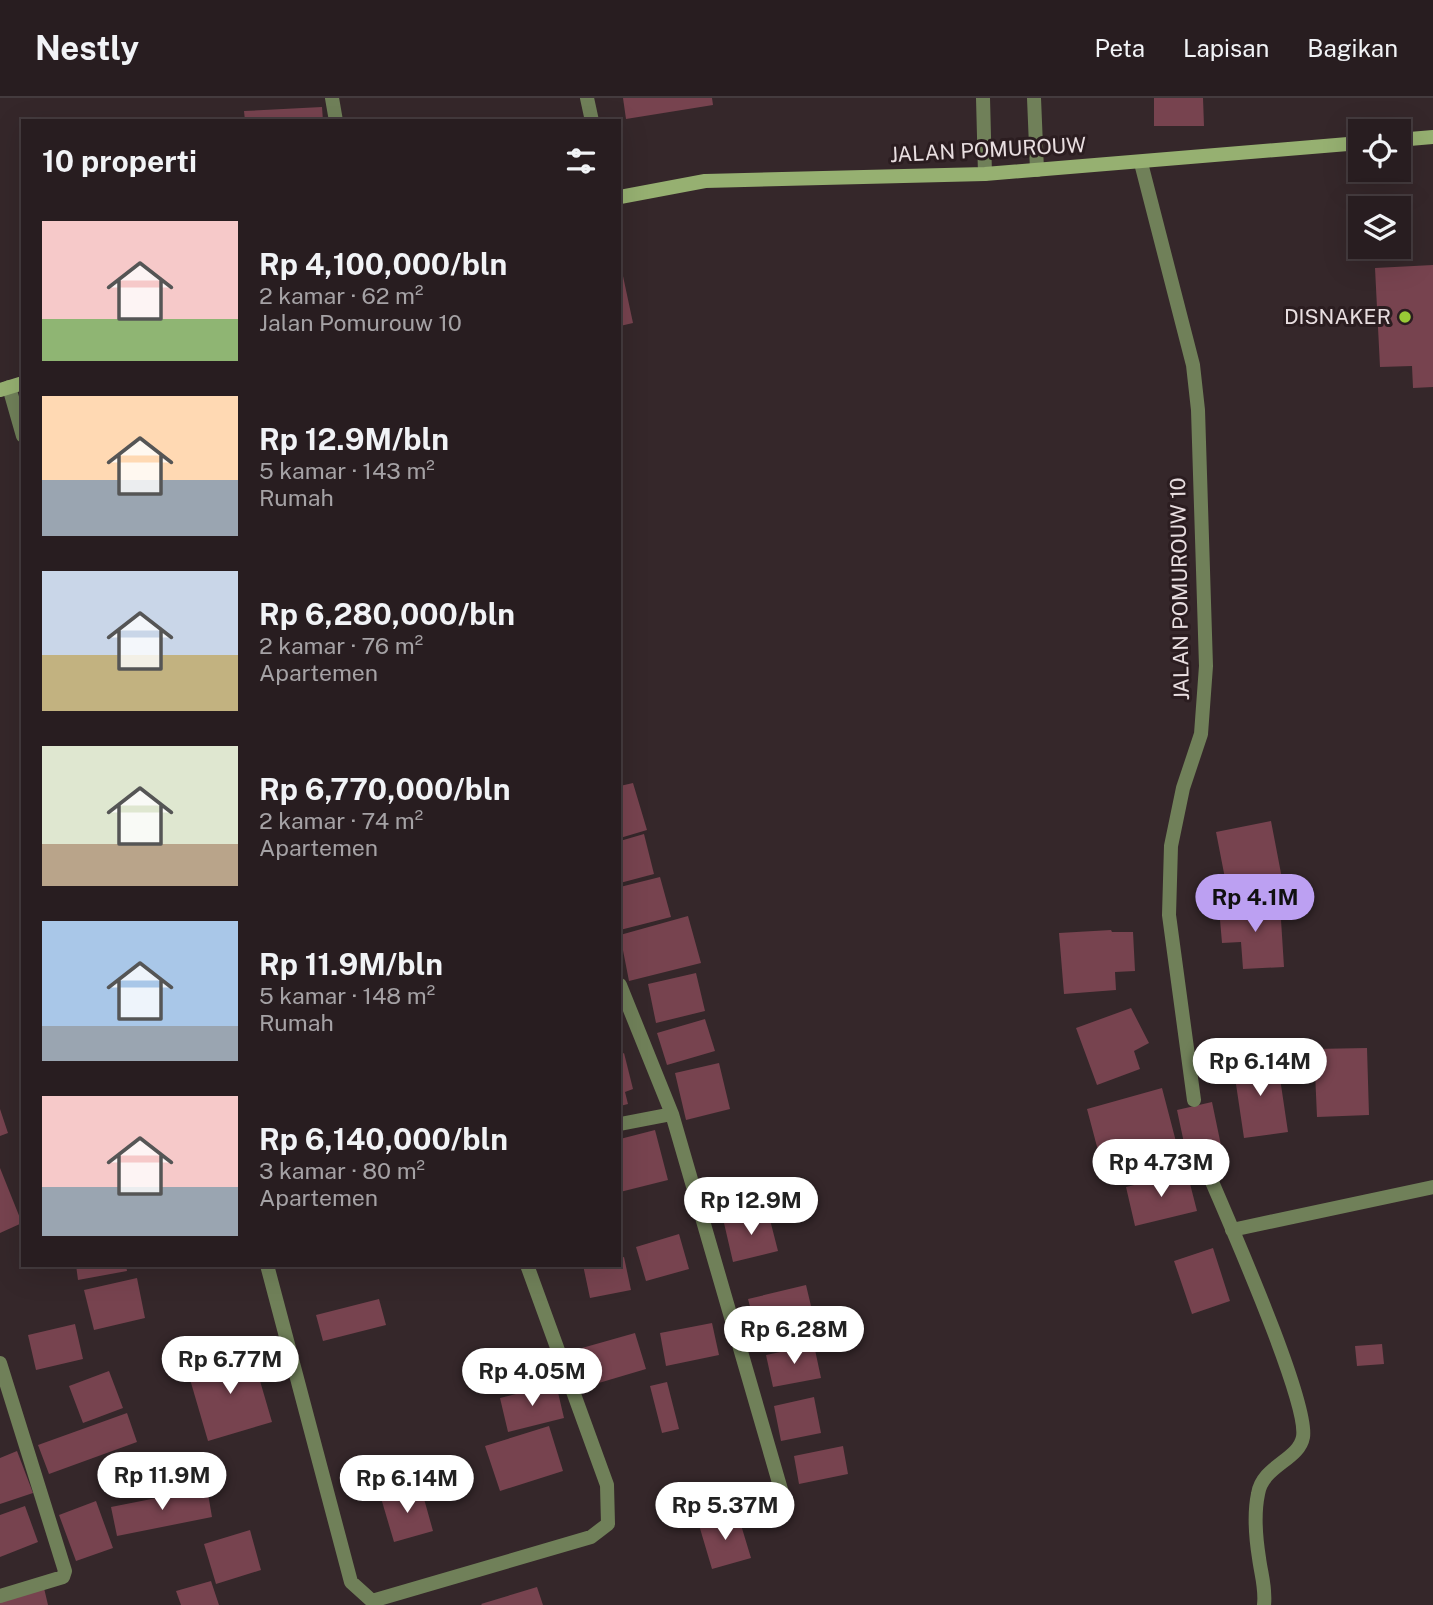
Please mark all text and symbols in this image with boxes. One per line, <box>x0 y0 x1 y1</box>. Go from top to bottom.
text: Nestly <box>35 29 139 67</box>
text: Peta <box>1094 34 1145 62</box>
text: Lapisan <box>1183 34 1269 62</box>
text: Bagikan <box>1307 34 1398 62</box>
map controls <box>1348 119 1411 259</box>
button: locate <box>1348 119 1411 182</box>
street label: JALAN POMUROUW <box>889 132 1087 167</box>
icon: filters <box>562 142 600 180</box>
text: 10 properti <box>42 143 197 179</box>
button: layers <box>1348 196 1411 259</box>
text: Rp 4,100,000/bln <box>259 246 507 282</box>
icon: home <box>98 249 182 333</box>
text: 2 kamar · 62 m² <box>259 282 423 309</box>
place label: DISNAKER <box>1284 304 1391 329</box>
text: Jalan Pomurouw 10 <box>259 309 462 336</box>
marker: DISNAKER <box>1397 309 1413 325</box>
text: Rp 12.9M/bln <box>259 421 449 457</box>
icon: home <box>98 424 182 508</box>
text: 5 kamar · 143 m² <box>259 457 435 484</box>
street label: JALAN POMUROUW 10 <box>1165 477 1194 701</box>
text: Rumah <box>259 484 334 511</box>
text: Rp 6,280,000/bln <box>259 596 515 632</box>
icon: home <box>98 599 182 683</box>
text: 2 kamar · 76 m² <box>259 632 423 659</box>
text: Apartemen <box>259 659 378 686</box>
text: Rp 6,770,000/bln <box>259 771 510 807</box>
icon: home <box>98 774 182 858</box>
text: 2 kamar · 74 m² <box>259 807 423 834</box>
text: Apartemen <box>259 834 378 861</box>
pin: Rp 4.1M <box>1190 874 1320 934</box>
text: Rp 4.1M <box>1211 883 1299 910</box>
text: Rp 11.9M/bln <box>259 946 443 982</box>
icon: home <box>98 949 182 1033</box>
text: 5 kamar · 148 m² <box>259 982 435 1009</box>
text: Rumah <box>259 1009 334 1036</box>
pin: Rp 6.14M <box>1188 1038 1332 1098</box>
text: Rp 6.14M <box>1209 1047 1311 1074</box>
text: Rp 6,140,000/bln <box>259 1121 508 1157</box>
icon: home <box>98 1124 182 1208</box>
pin: Rp 4.73M <box>1089 1140 1233 1199</box>
text: Rp 4.73M <box>1109 1148 1214 1175</box>
text: 3 kamar · 80 m² <box>259 1157 425 1184</box>
pin: Rp 12.9M <box>679 1178 823 1237</box>
text: Apartemen <box>259 1184 378 1211</box>
text: Rp 12.9M <box>700 1186 802 1213</box>
pin: Rp 6.28M <box>722 1306 866 1366</box>
text: Rp 6.28M <box>740 1315 848 1342</box>
pin: Rp 6.77M <box>158 1336 302 1396</box>
text: Rp 6.77M <box>178 1345 282 1372</box>
pin: Rp 4.05M <box>460 1348 604 1408</box>
text: Rp 4.05M <box>478 1357 586 1384</box>
pin: Rp 11.9M <box>90 1452 234 1512</box>
pin: Rp 6.14M <box>335 1456 479 1515</box>
text: Rp 11.9M <box>113 1461 211 1488</box>
text: Rp 6.14M <box>356 1464 458 1491</box>
pin: Rp 5.37M <box>653 1482 797 1542</box>
text: Rp 5.37M <box>671 1491 779 1518</box>

